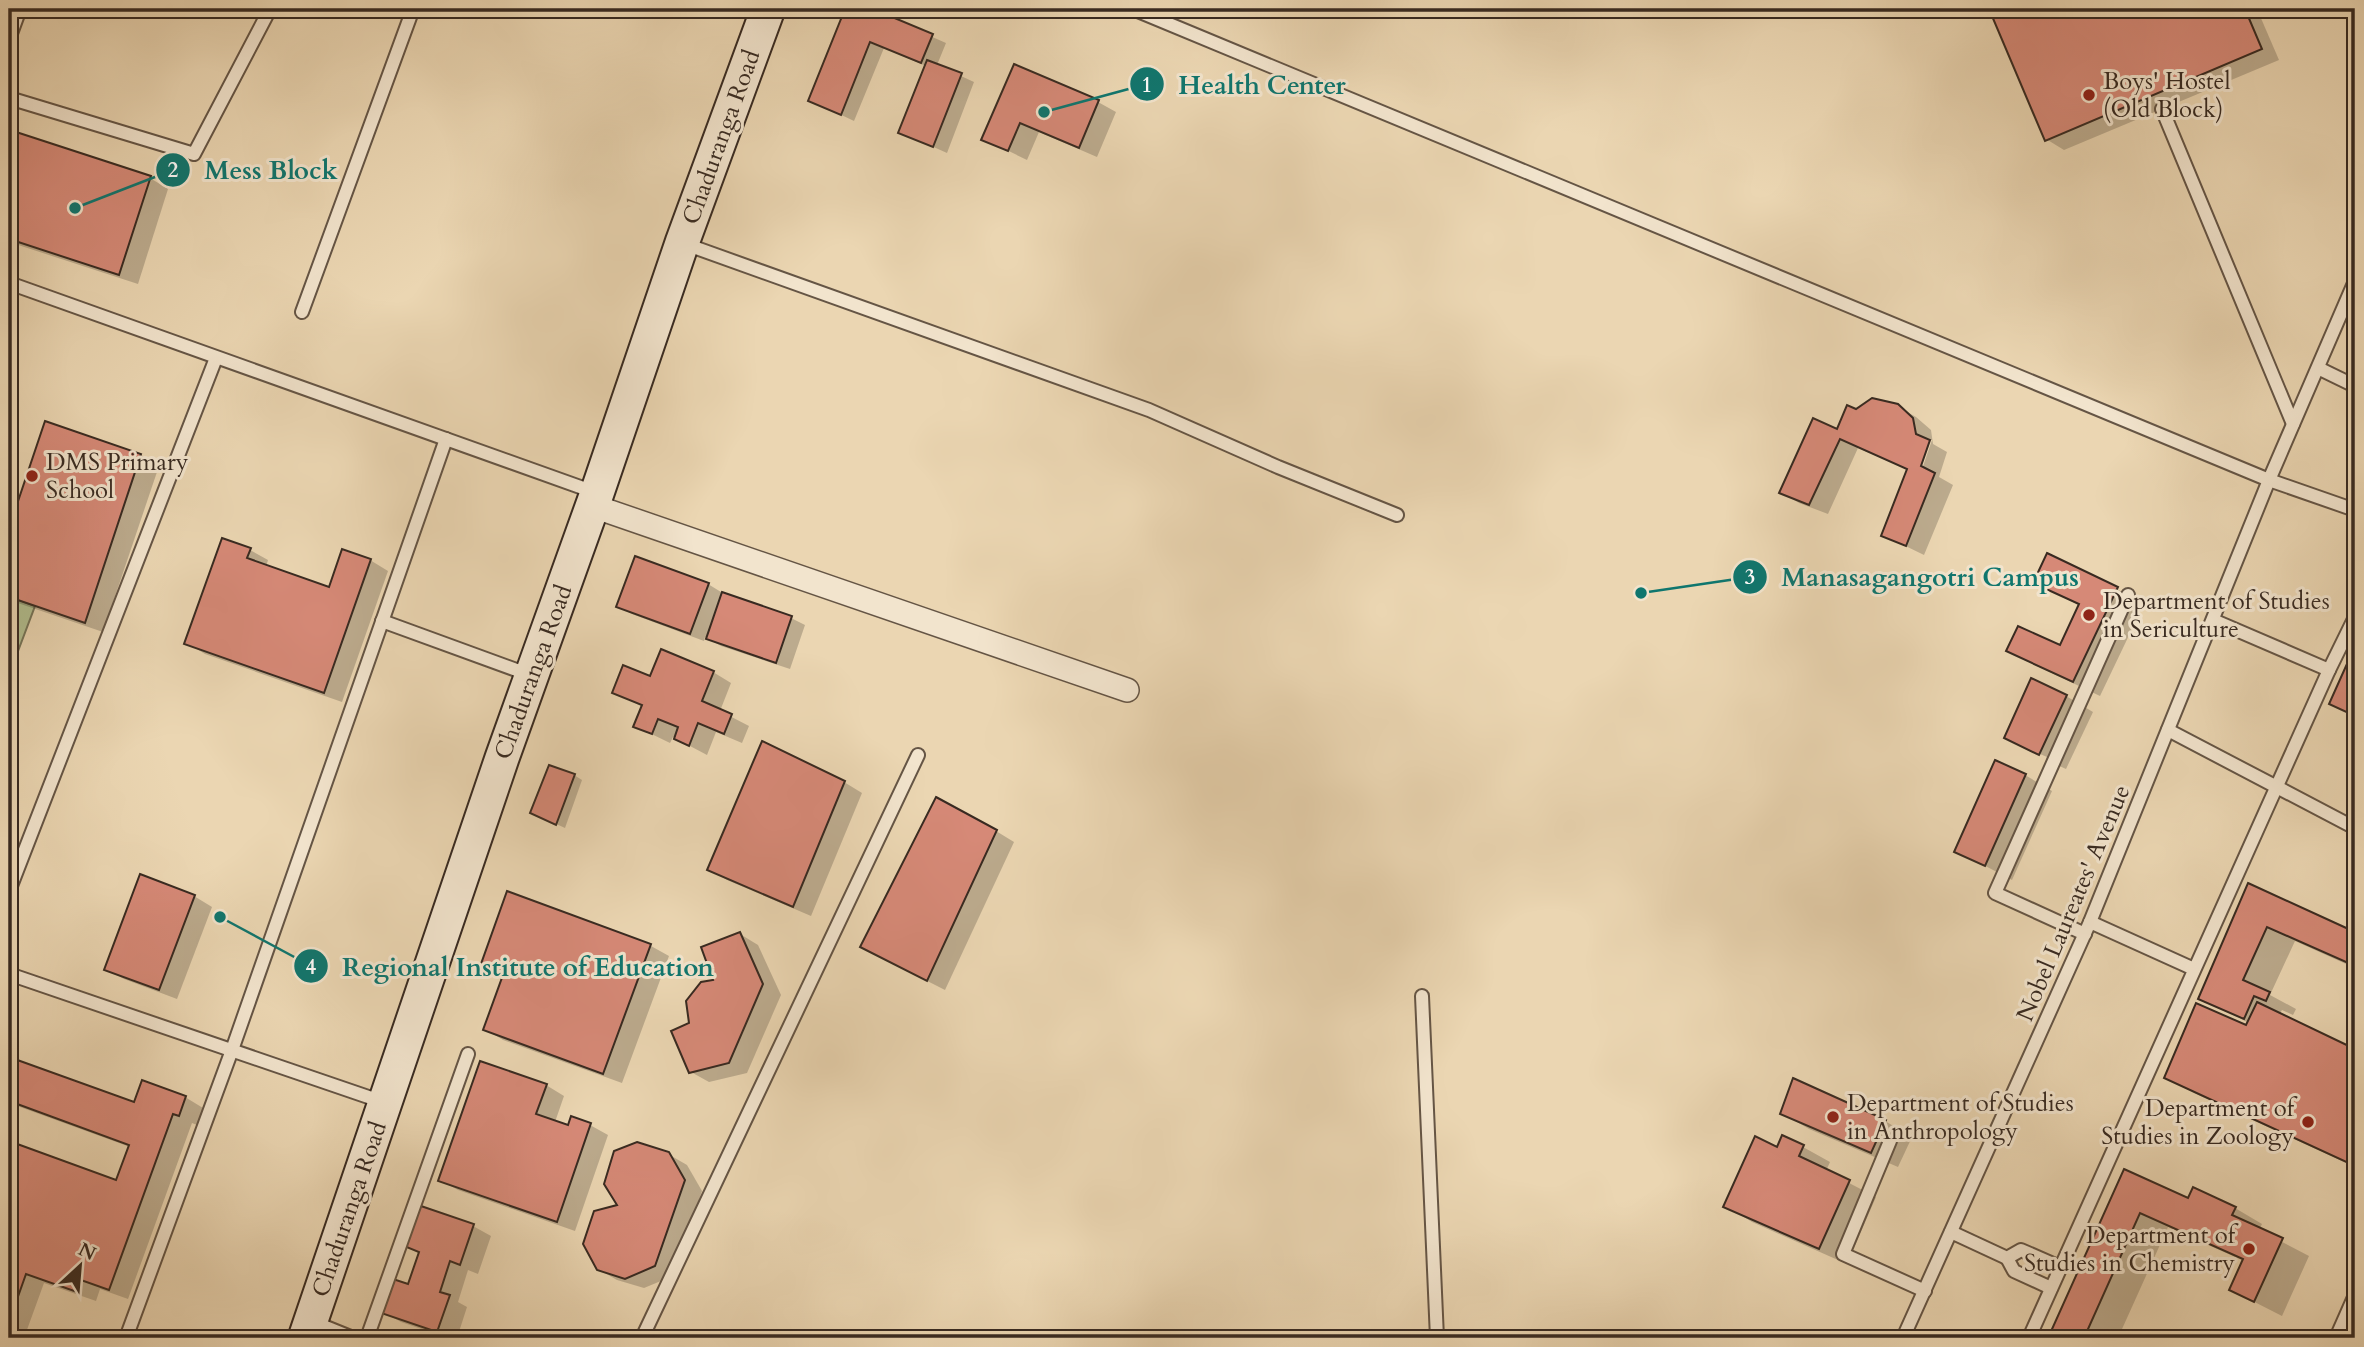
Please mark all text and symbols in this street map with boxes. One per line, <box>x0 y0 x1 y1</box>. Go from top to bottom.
street label: Chaduranga Road <box>675 45 768 229</box>
callout: Health Center <box>1130 61 1360 108</box>
place label: Boys' Hostel (Old Block) <box>2103 65 2231 126</box>
text: Health Center <box>1178 68 1346 103</box>
text: 1 <box>1142 71 1152 100</box>
marker: Boys' Hostel (Old Block) <box>2081 87 2097 103</box>
callout: Mess Block <box>155 146 352 193</box>
text: Mess Block <box>204 153 339 188</box>
text: 2 <box>168 156 179 185</box>
place label: DMS Primary School <box>46 446 189 507</box>
marker: DMS Primary School <box>24 468 40 484</box>
callout: Manasagangotri Campus <box>1732 554 2093 601</box>
text: Manasagangotri Campus <box>1781 560 2079 595</box>
text: 3 <box>1745 563 1755 592</box>
street label: Chaduranga Road <box>487 580 580 764</box>
place label: Department of Studies in Sericulture <box>2103 585 2330 646</box>
marker: Department of Studies in Sericulture <box>2081 607 2097 623</box>
street label: Nobel Laureates' Avenue <box>2009 780 2138 1027</box>
callout: Regional Institute of Education <box>293 943 728 990</box>
text: Regional Institute of Education <box>342 950 714 985</box>
text: 4 <box>306 953 317 982</box>
place label: Department of Studies in Anthropology <box>1847 1087 2074 1148</box>
place label: Department of Studies in Zoology <box>2101 1092 2298 1153</box>
marker: Department of Studies in Anthropology <box>1825 1109 1841 1125</box>
marker: Department of Studies in Zoology <box>2300 1114 2316 1130</box>
street label: Chaduranga Road <box>304 1117 395 1301</box>
place label: Department of Studies in Chemistry <box>2024 1219 2239 1280</box>
north arrow <box>46 1232 116 1302</box>
text: N <box>74 1236 101 1267</box>
marker: Department of Studies in Chemistry <box>2241 1241 2257 1257</box>

